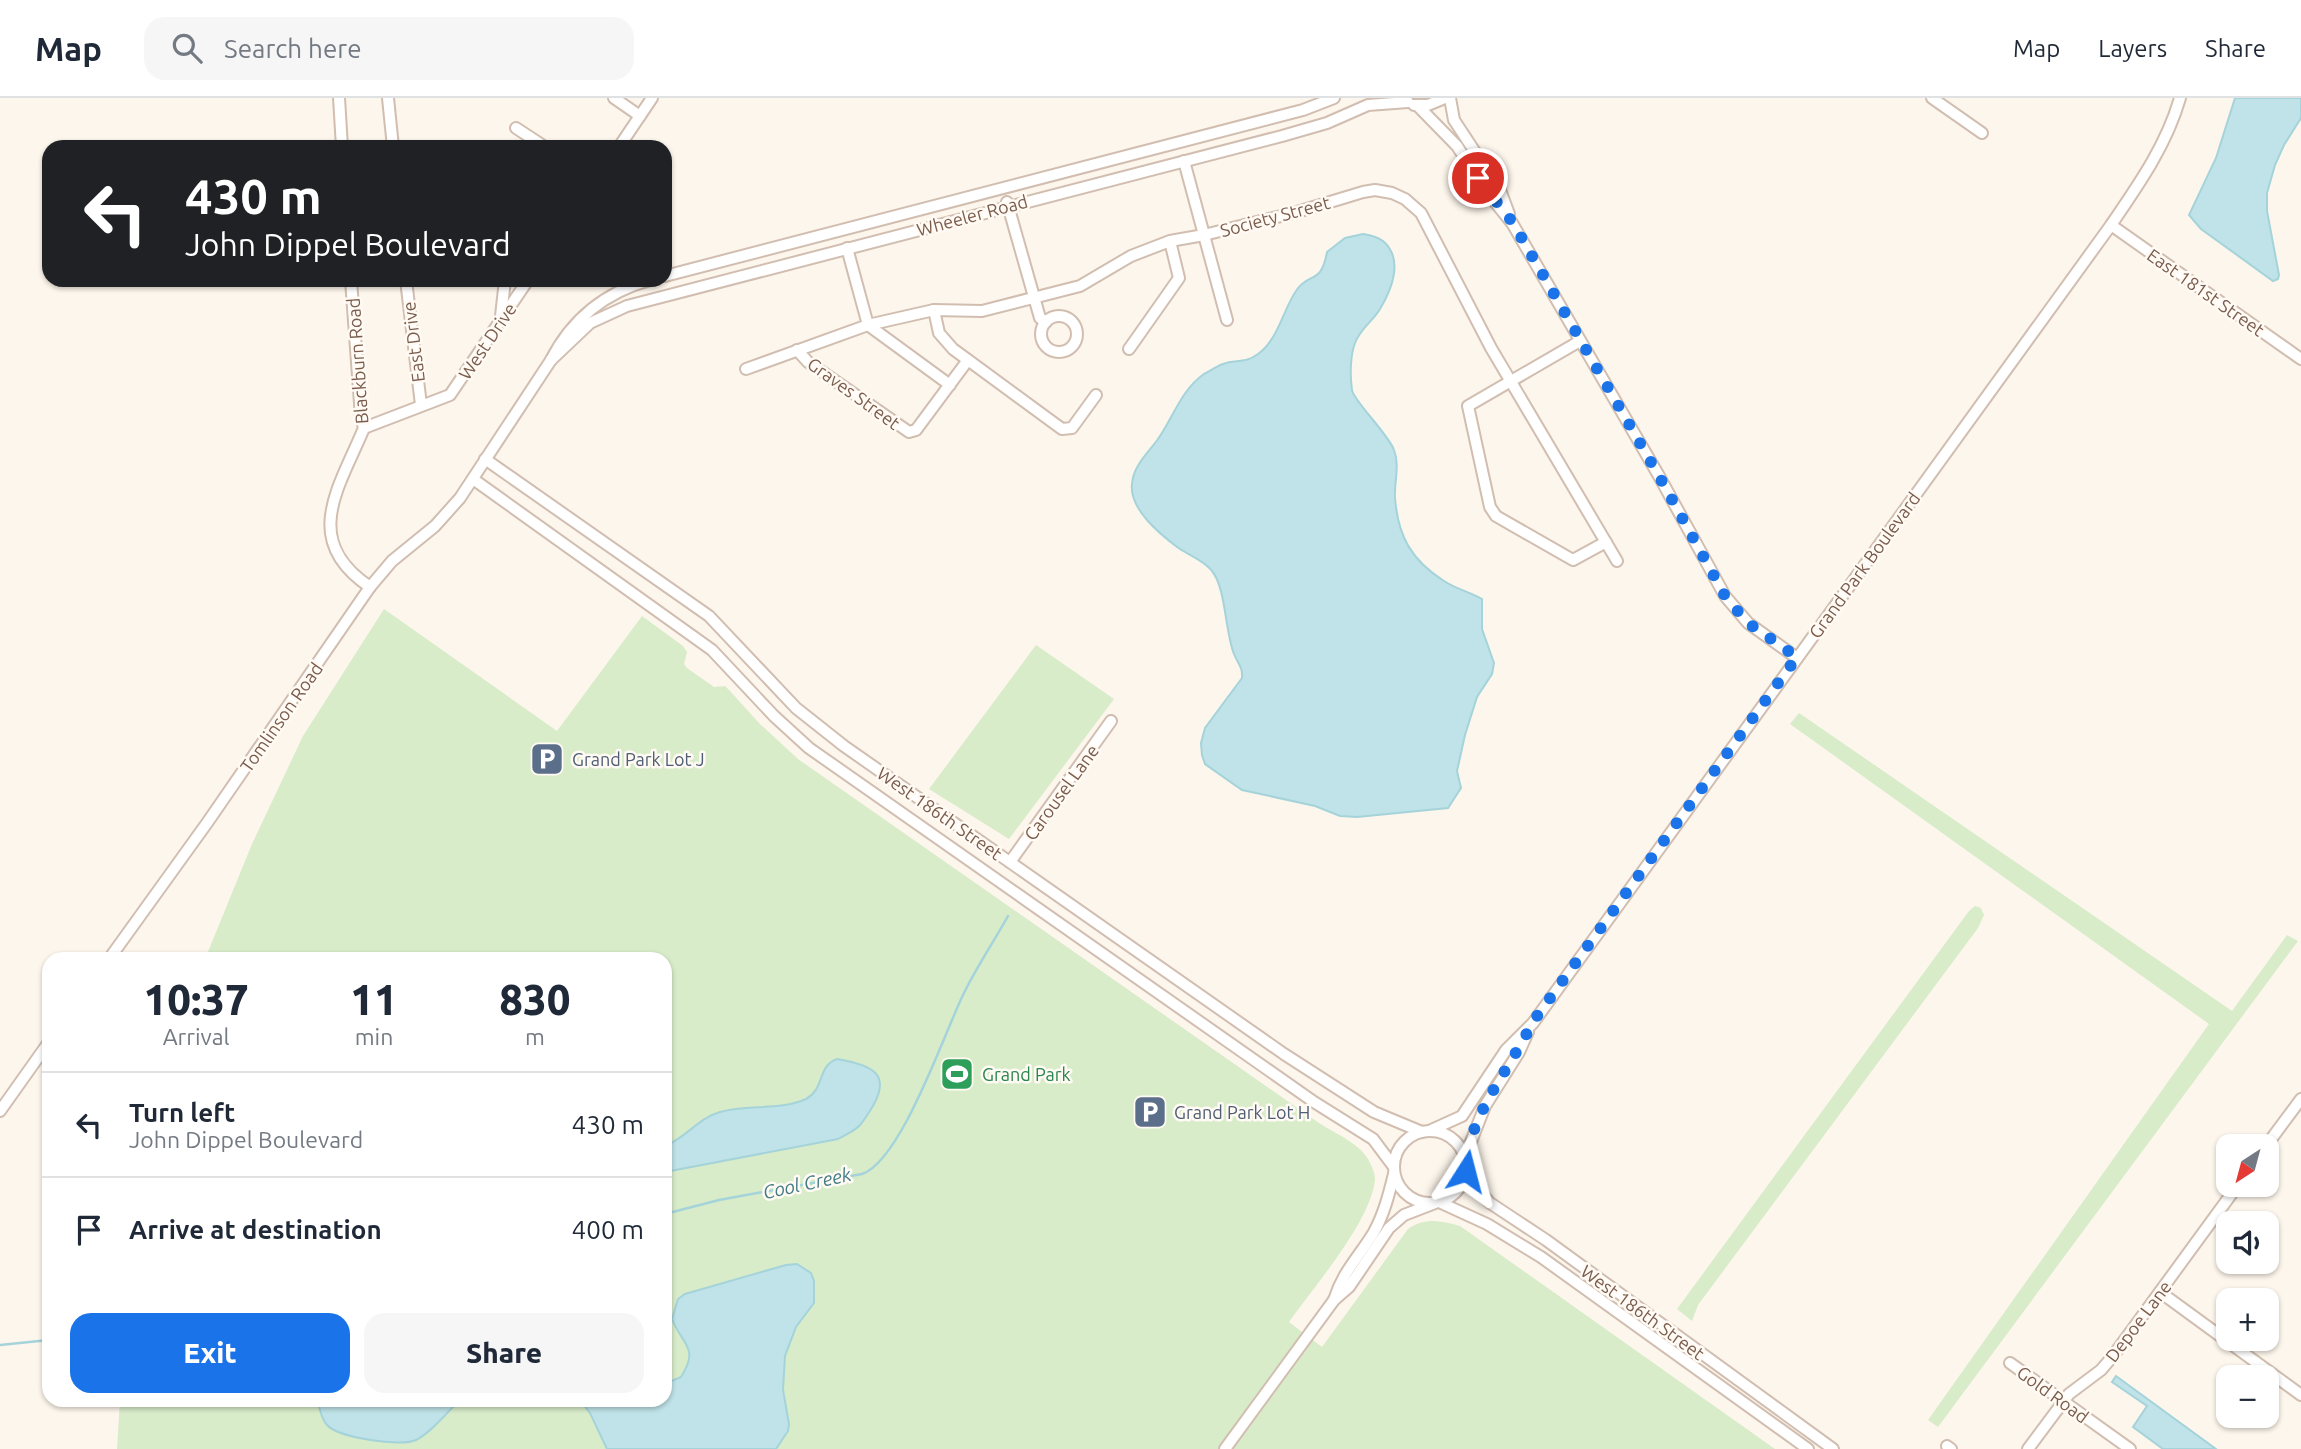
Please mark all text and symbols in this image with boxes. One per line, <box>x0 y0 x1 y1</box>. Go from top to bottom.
search box <box>144 17 634 80</box>
icon: search <box>168 29 206 67</box>
text: Map <box>35 30 102 67</box>
text: Search here <box>224 34 362 63</box>
text: Map <box>2013 35 2060 62</box>
text: Layers <box>2098 35 2167 62</box>
text: Share <box>2205 35 2266 62</box>
pin <box>1448 148 1508 208</box>
icon: arrive <box>1459 159 1497 197</box>
icon: left <box>70 168 161 259</box>
text: 430 m <box>185 168 322 223</box>
street label: Wheeler Road <box>914 191 1030 239</box>
street label: Society Street <box>1218 192 1332 240</box>
text: John Dippel Boulevard <box>185 226 511 262</box>
street label: East 181st Street <box>2144 244 2268 340</box>
street label: Blackburn Road <box>343 297 371 425</box>
street label: West Drive <box>454 299 520 383</box>
street label: East Drive <box>398 301 428 383</box>
street label: Graves Street <box>804 353 904 433</box>
street label: Grand Park Boulevard <box>1804 488 1924 642</box>
street label: Tomlinson Road <box>236 659 326 775</box>
parking icon: Grand Park Lot J <box>528 740 566 778</box>
street label: Carousel Lane <box>1020 740 1102 844</box>
place label: Grand Park Lot J <box>572 749 705 769</box>
street label: West 186th Street <box>874 763 1006 863</box>
text: 10:37 <box>144 976 249 1023</box>
text: 11 <box>350 976 398 1023</box>
text: 830 <box>499 976 570 1023</box>
text: Arrival <box>163 1024 230 1049</box>
text: min <box>355 1024 393 1049</box>
text: m <box>525 1024 545 1049</box>
sports icon: Grand Park <box>938 1055 976 1093</box>
place label: Grand Park <box>982 1064 1071 1084</box>
parking icon: Grand Park Lot H <box>1131 1093 1169 1131</box>
text: Turn left <box>129 1098 235 1127</box>
place label: Grand Park Lot H <box>1174 1102 1310 1122</box>
icon: left <box>70 1106 108 1144</box>
text: 430 m <box>572 1110 644 1139</box>
text: John Dippel Boulevard <box>129 1127 363 1152</box>
position arrow <box>1429 1134 1503 1208</box>
north arrow <box>2216 1134 2278 1197</box>
map controls <box>2216 1134 2279 1428</box>
water label: Cool Creek <box>761 1163 853 1203</box>
icon: arrive <box>70 1211 108 1249</box>
button: sound <box>2216 1211 2279 1274</box>
text: Arrive at destination <box>129 1215 382 1244</box>
text: 400 m <box>572 1215 644 1244</box>
street label: West 186th Street <box>1577 1261 1709 1363</box>
street label: Depoe Lane <box>2101 1276 2175 1366</box>
button: + <box>2216 1288 2279 1351</box>
button: Exit <box>70 1313 350 1393</box>
button: Share <box>364 1313 644 1393</box>
street label: Gold Road <box>2013 1361 2093 1427</box>
button: − <box>2216 1365 2279 1428</box>

